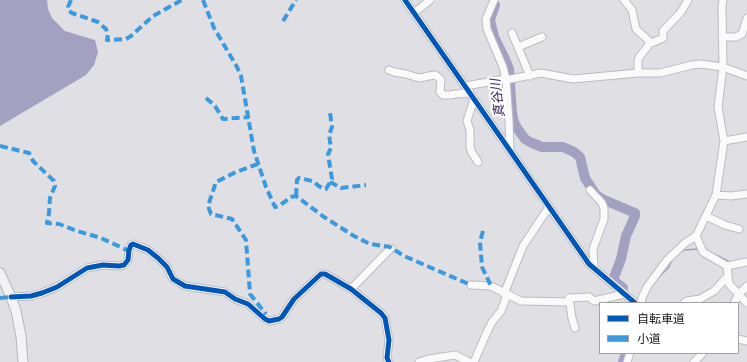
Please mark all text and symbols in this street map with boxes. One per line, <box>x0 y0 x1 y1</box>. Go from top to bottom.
water label: 真谷川 <box>489 78 509 118</box>
legend <box>599 302 739 354</box>
text: 自転車道 <box>637 311 685 328</box>
text: 小道 <box>637 331 661 348</box>

